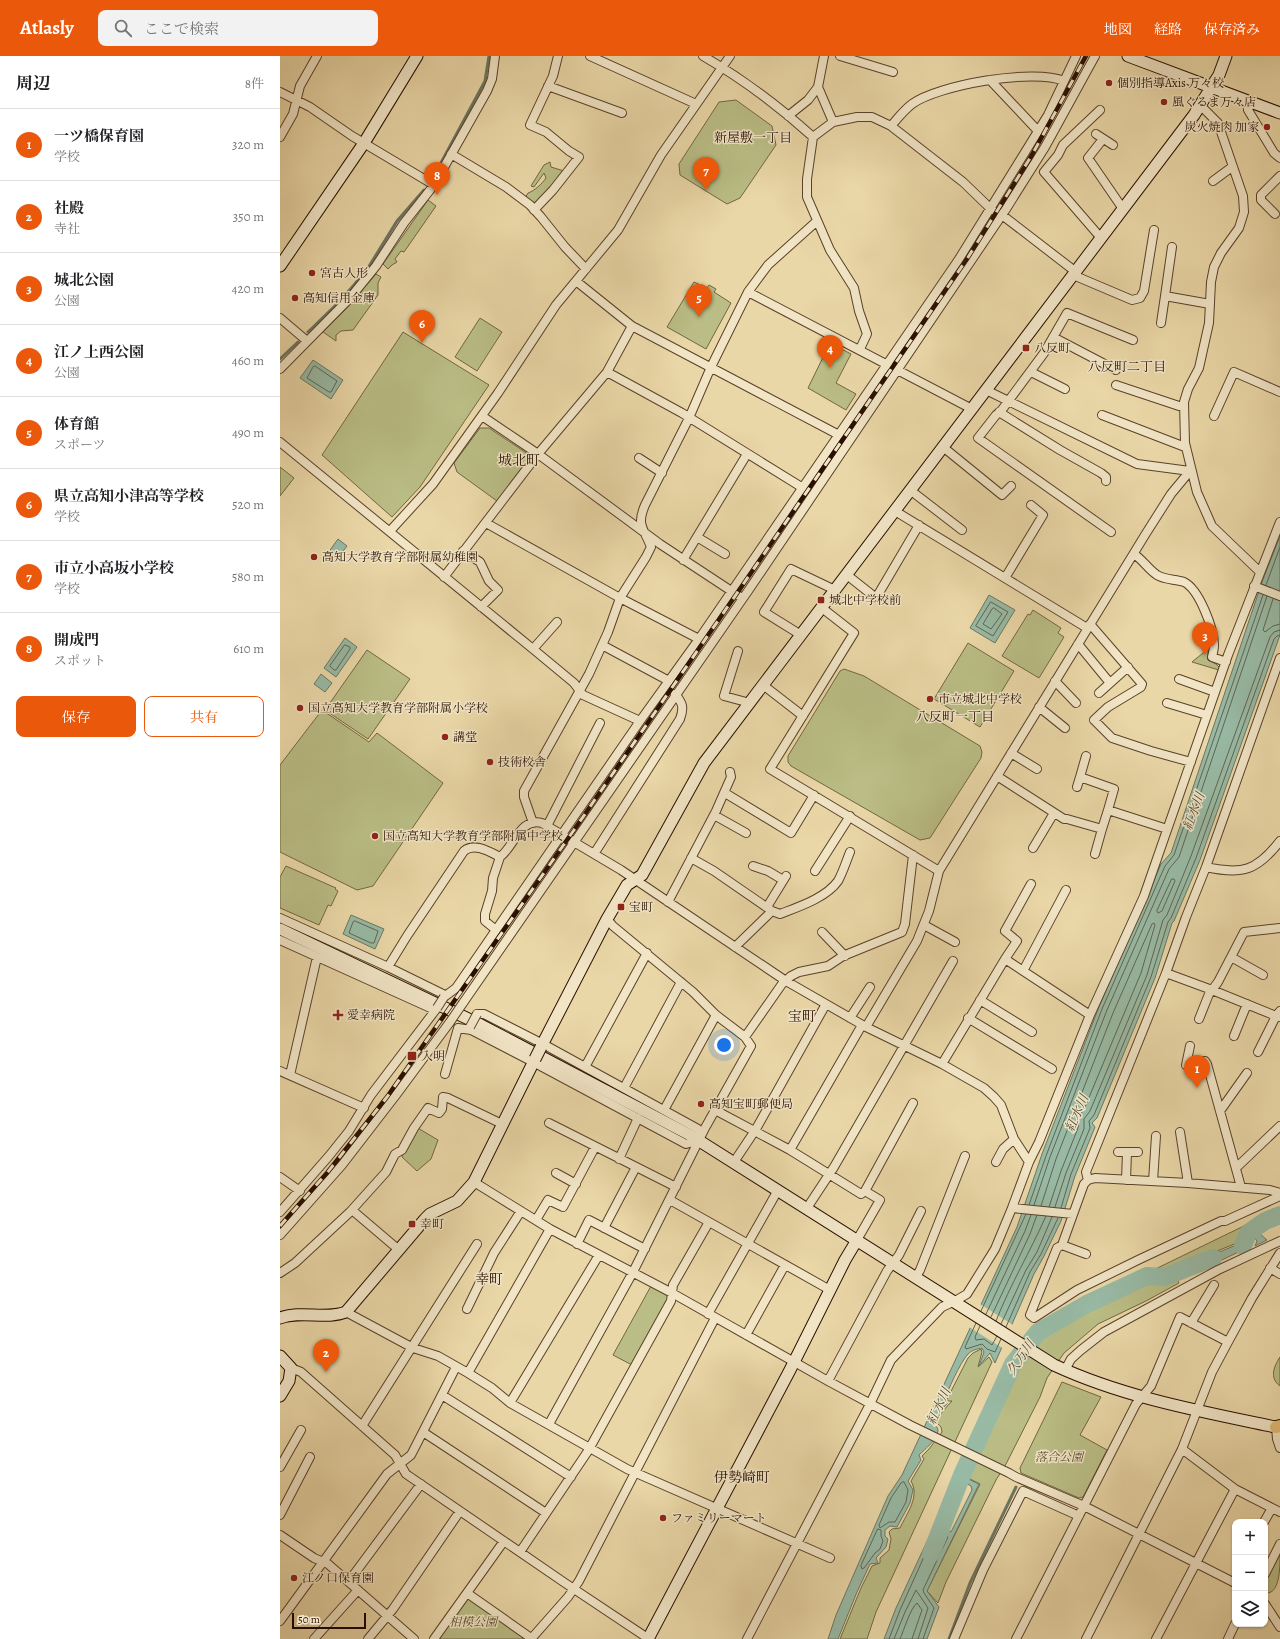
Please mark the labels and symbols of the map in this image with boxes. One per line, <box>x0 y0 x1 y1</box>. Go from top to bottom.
place label: 個別指導Axis 万々校 <box>1117 75 1224 91</box>
marker: 個別指導Axis 万々校 <box>1104 78 1114 88</box>
place label: 風ぐるま万々店 <box>1172 94 1256 110</box>
marker: 風ぐるま万々店 <box>1159 97 1169 107</box>
place label: 炭火焼肉 加家 <box>1185 119 1259 135</box>
marker: 炭火焼肉 加家 <box>1262 122 1272 132</box>
district label: 新屋敷一丁目 <box>714 129 792 146</box>
pin: 7 <box>693 157 719 190</box>
pin: 8 <box>424 162 450 195</box>
place label: 宮古人形 <box>320 265 368 281</box>
marker: 宮古人形 <box>307 268 317 278</box>
pin: 5 <box>686 284 712 317</box>
place label: 高知信用金庫 <box>303 290 375 306</box>
marker: 高知信用金庫 <box>290 293 300 303</box>
pin: 6 <box>409 310 435 343</box>
pin: 4 <box>817 335 843 368</box>
place label: 八反町 <box>1034 340 1070 356</box>
marker: 八反町 <box>1021 343 1031 353</box>
district label: 八反町二丁目 <box>1088 358 1166 375</box>
district label: 城北町 <box>498 451 540 470</box>
place label: 高知大学教育学部附属幼稚園 <box>322 549 478 565</box>
marker: 高知大学教育学部附属幼稚園 <box>309 552 319 562</box>
place label: 城北中学校前 <box>829 592 901 608</box>
marker: 城北中学校前 <box>816 595 826 605</box>
pin: 3 <box>1192 622 1218 655</box>
place label: 市立城北中学校 <box>938 691 1022 707</box>
marker: 市立城北中学校 <box>925 694 935 704</box>
place label: 国立高知大学教育学部附属小学校 <box>308 700 488 716</box>
marker: 国立高知大学教育学部附属小学校 <box>295 703 305 713</box>
district label: 八反町一丁目 <box>916 708 994 725</box>
place label: 講堂 <box>453 729 477 745</box>
marker: 講堂 <box>440 732 450 742</box>
place label: 技術校舎 <box>498 754 546 770</box>
marker: 技術校舎 <box>485 757 495 767</box>
water label: 紅水川 <box>1179 788 1209 832</box>
place label: 国立高知大学教育学部附属中学校 <box>383 828 563 844</box>
marker: 国立高知大学教育学部附属中学校 <box>370 831 380 841</box>
place label: 宝町 <box>629 899 653 915</box>
marker: 宝町 <box>616 902 626 912</box>
place label: 愛幸病院 <box>347 1007 395 1023</box>
district label: 宝町 <box>788 1007 816 1026</box>
marker: 愛幸病院 <box>332 1009 344 1021</box>
your location <box>714 1035 734 1055</box>
place label: 入明 <box>421 1048 445 1064</box>
marker: 入明 <box>406 1050 418 1062</box>
pin: 1 <box>1184 1055 1210 1088</box>
water label: 紅水川 <box>1061 1090 1093 1134</box>
place label: 高知宝町郵便局 <box>709 1096 793 1112</box>
marker: 高知宝町郵便局 <box>696 1099 706 1109</box>
place label: 幸町 <box>420 1216 444 1232</box>
marker: 幸町 <box>407 1219 417 1229</box>
district label: 幸町 <box>475 1270 503 1289</box>
water label: 久万川 <box>1002 1335 1039 1378</box>
pin: 2 <box>313 1339 339 1372</box>
water label: 紅水川 <box>923 1383 955 1427</box>
park label: 落合公園 <box>1035 1449 1085 1465</box>
district label: 伊勢崎町 <box>714 1468 770 1487</box>
place label: ファミリーマート <box>671 1510 767 1526</box>
marker: ファミリーマート <box>658 1513 668 1523</box>
place label: 江ノ口保育園 <box>302 1570 374 1586</box>
marker: 江ノ口保育園 <box>289 1573 299 1583</box>
scale bar <box>292 1611 366 1630</box>
park label: 相模公園 <box>449 1614 499 1630</box>

